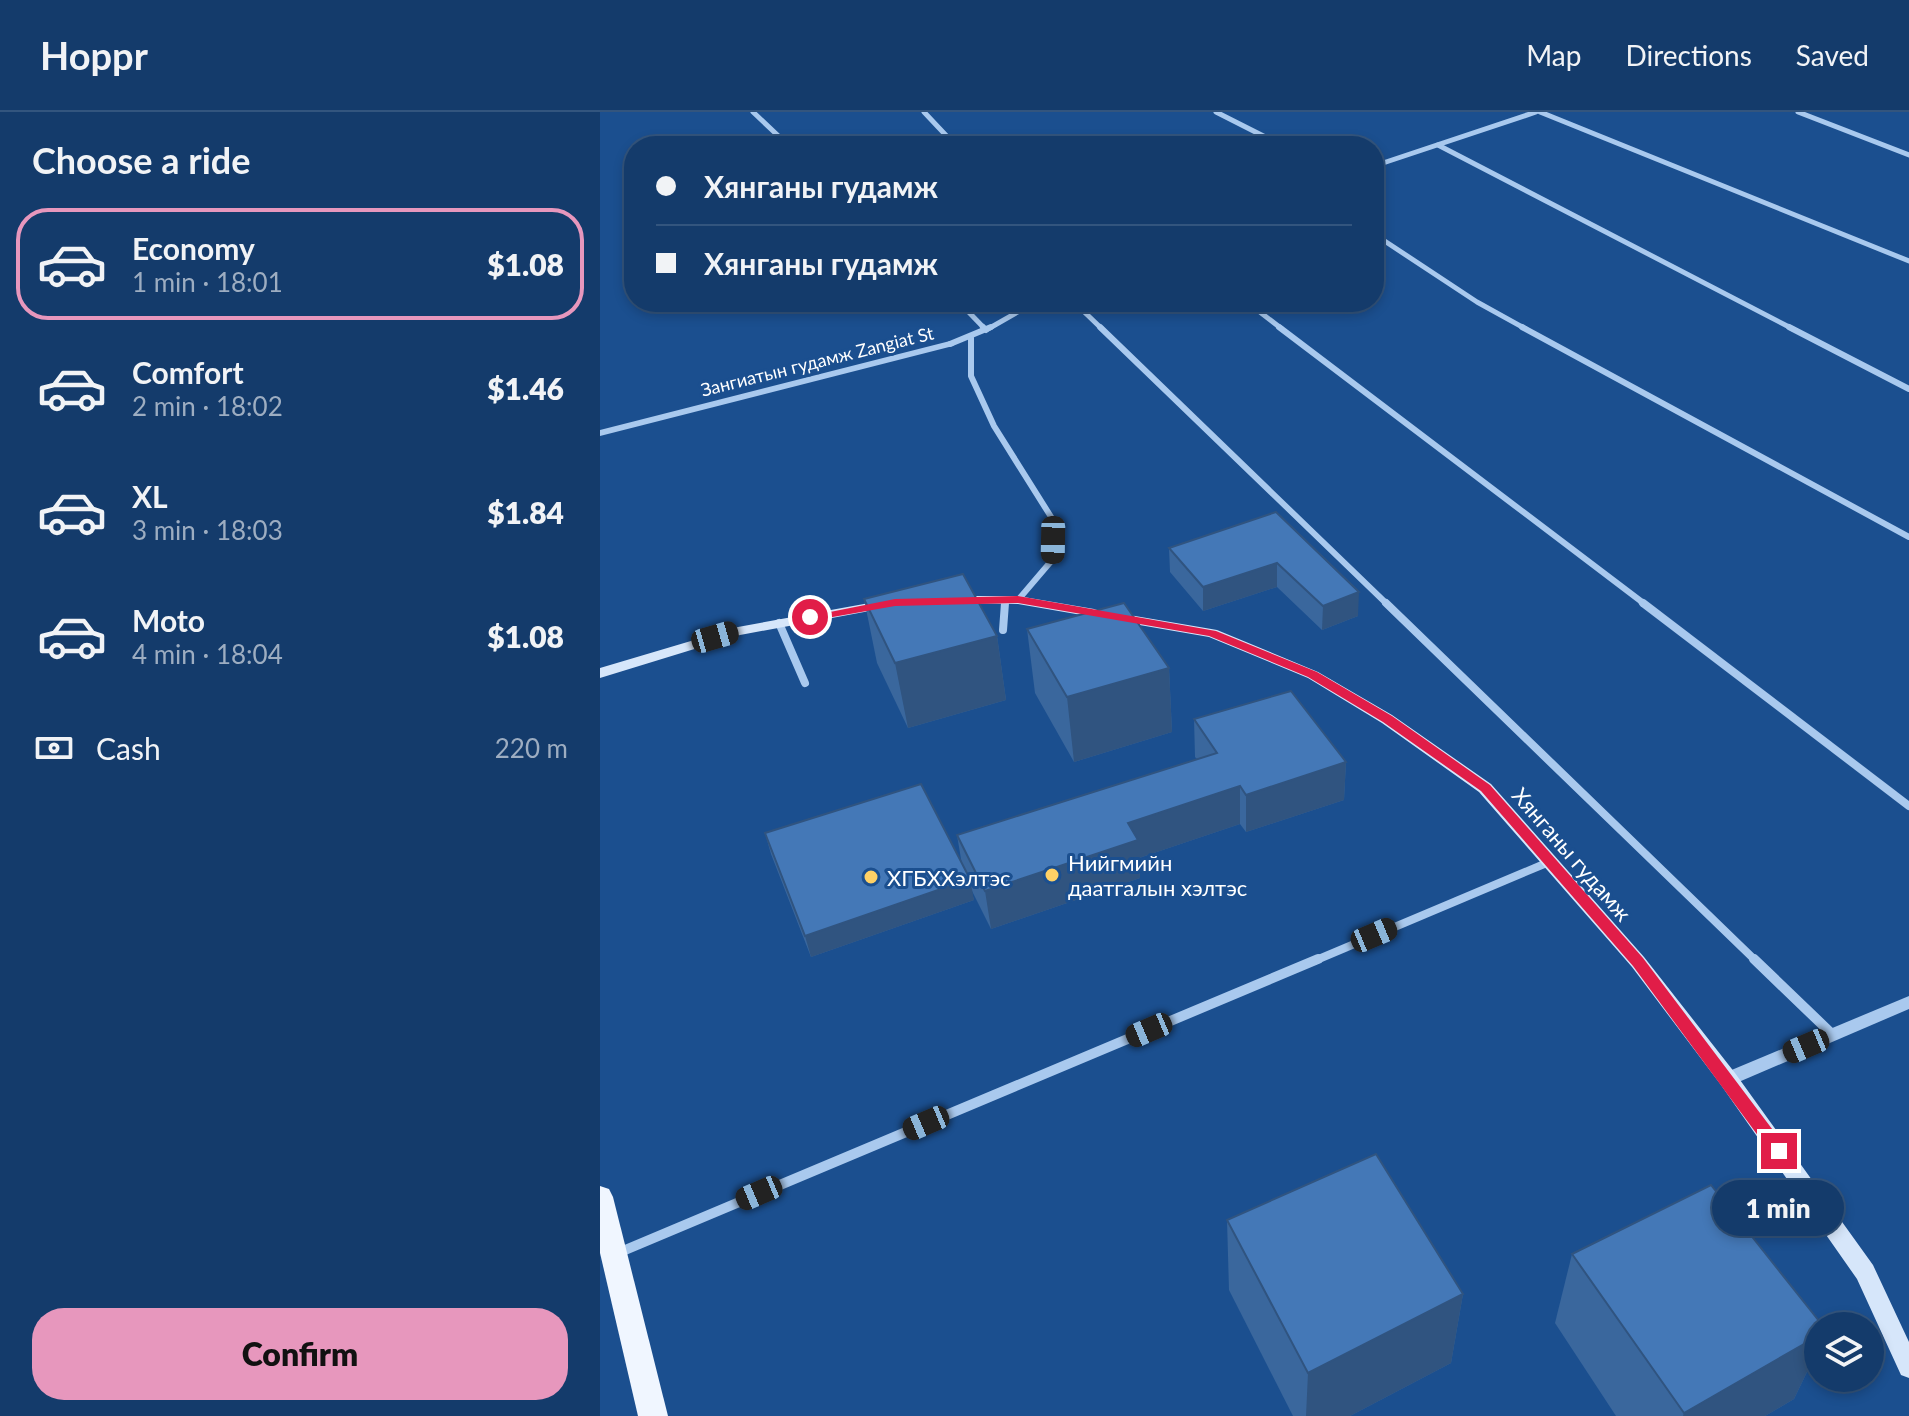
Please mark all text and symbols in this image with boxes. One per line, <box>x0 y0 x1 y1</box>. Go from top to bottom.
text: Hoppr <box>40 32 148 78</box>
text: Map <box>1526 38 1581 72</box>
text: Directions <box>1625 38 1752 72</box>
text: Saved <box>1796 38 1869 72</box>
text: Choose a ride <box>32 138 251 182</box>
text: Хянганы гудамж <box>704 168 938 204</box>
icon: car <box>36 228 108 300</box>
text: Economy <box>132 230 255 266</box>
text: Хянганы гудамж <box>704 245 938 281</box>
text: $1.08 <box>487 246 564 282</box>
text: 1 min · 18:01 <box>132 266 283 298</box>
street label: Зангиатын гудамж Zangiat St <box>698 321 936 401</box>
icon: car <box>36 352 108 424</box>
text: Comfort <box>132 354 244 390</box>
text: $1.46 <box>487 370 564 406</box>
text: 2 min · 18:02 <box>132 390 283 422</box>
icon: car <box>36 476 108 548</box>
text: XL <box>132 478 168 514</box>
text: $1.84 <box>487 494 564 530</box>
text: 3 min · 18:03 <box>132 514 283 546</box>
car <box>1041 516 1065 564</box>
route start <box>792 599 828 635</box>
icon: car <box>36 600 108 672</box>
text: Moto <box>132 602 205 638</box>
text: $1.08 <box>487 618 564 654</box>
car <box>689 619 741 655</box>
text: 4 min · 18:04 <box>132 638 283 670</box>
icon: cash <box>32 726 76 770</box>
text: Cash <box>96 730 161 766</box>
text: 220 m <box>495 732 568 764</box>
street label: Хянганы гудамж <box>1507 782 1638 927</box>
place label: Нийгмийн даатгалын хэлтэс <box>1068 849 1247 901</box>
place label: ХГБХХэлтэс <box>887 864 1011 891</box>
marker: Нийгмийн даатгалын хэлтэс <box>1043 866 1061 884</box>
marker: ХГБХХэлтэс <box>862 868 880 886</box>
car <box>1347 915 1401 955</box>
car <box>1122 1010 1176 1050</box>
car <box>1779 1026 1833 1066</box>
car <box>899 1103 953 1143</box>
route end <box>1761 1133 1797 1169</box>
car <box>732 1173 786 1213</box>
callout: 1 min <box>1713 1179 1845 1235</box>
text: 1 min <box>1746 1192 1810 1224</box>
button: Confirm <box>32 1308 568 1400</box>
map controls <box>1804 1312 1884 1392</box>
button: layers <box>1804 1312 1884 1392</box>

